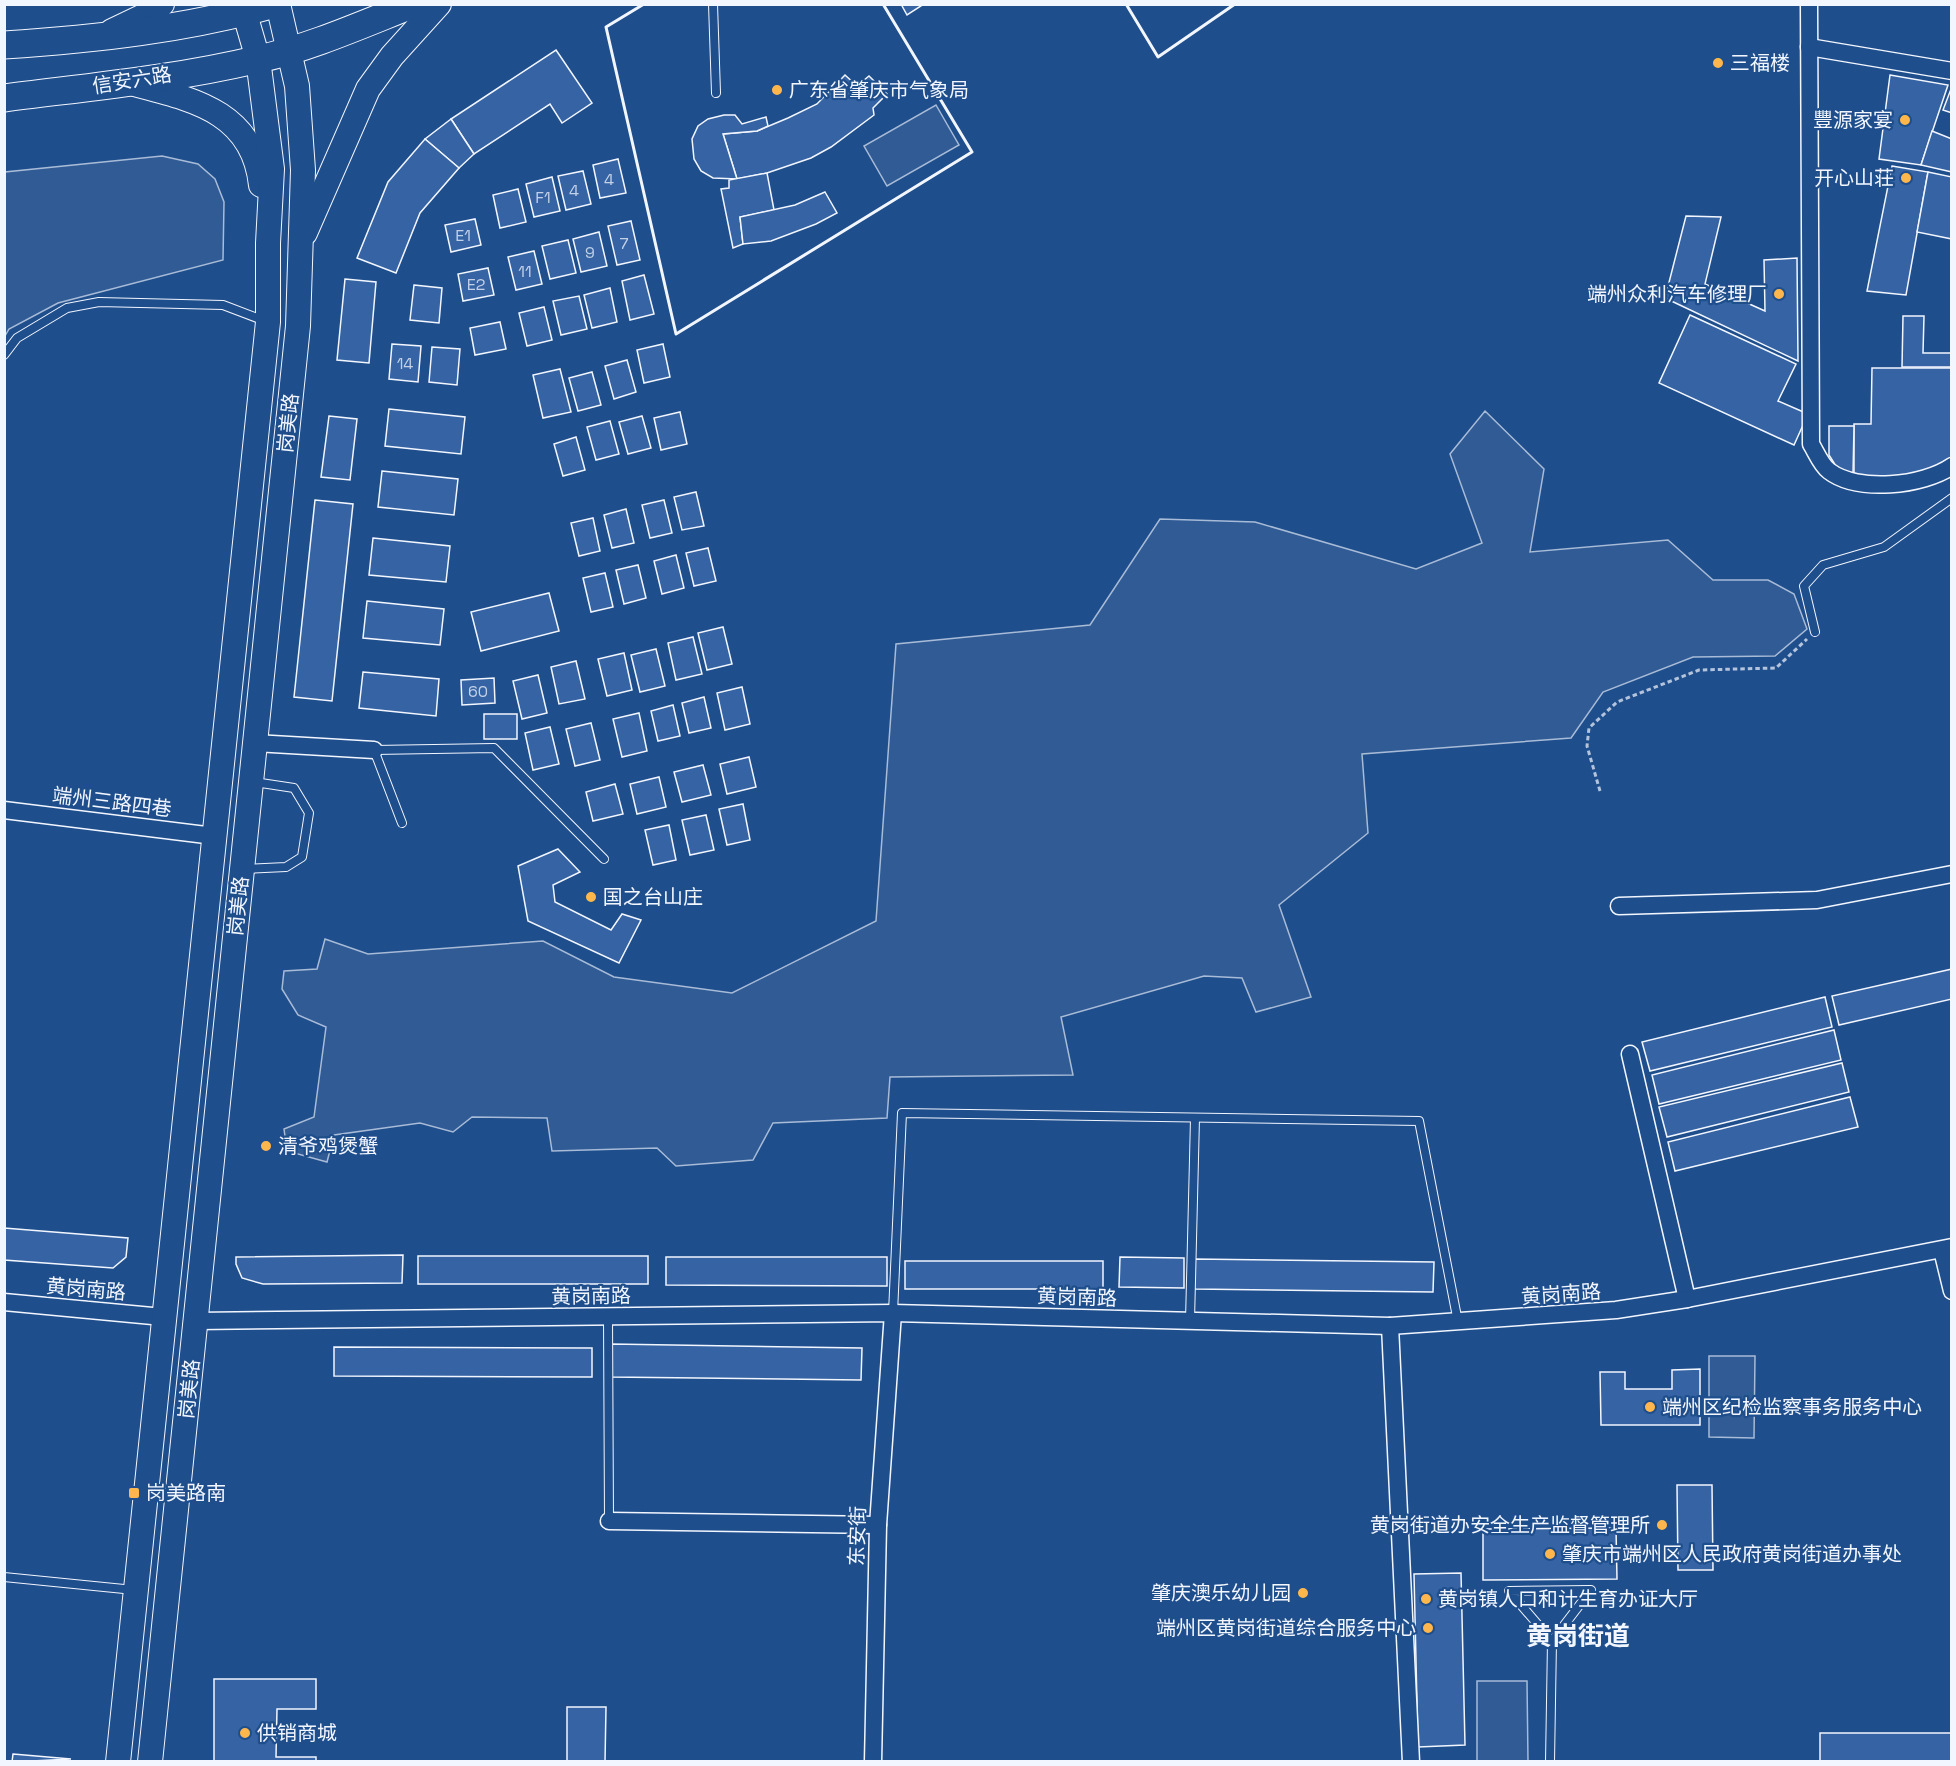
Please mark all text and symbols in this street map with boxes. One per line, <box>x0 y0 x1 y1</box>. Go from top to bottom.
place label: 三福楼 <box>1730 50 1790 76</box>
marker: 三福楼 <box>1711 56 1725 70</box>
street label: 信安六路 <box>90 61 174 99</box>
place label: 广东省肇庆市气象局 <box>789 77 969 103</box>
marker: 广东省肇庆市气象局 <box>770 83 784 97</box>
place label: 豐源家宴 <box>1813 107 1893 133</box>
marker: 豐源家宴 <box>1898 113 1912 127</box>
place label: 开心山荘 <box>1814 165 1894 191</box>
house number: 4 <box>604 169 614 190</box>
marker: 开心山荘 <box>1899 171 1913 185</box>
house number: 4 <box>569 180 579 201</box>
house number: F1 <box>535 187 551 208</box>
house number: E1 <box>455 225 471 246</box>
house number: 7 <box>619 233 629 254</box>
house number: 9 <box>585 242 595 263</box>
house number: 11 <box>518 261 532 282</box>
house number: E2 <box>467 274 485 295</box>
place label: 端州众利汽车修理厂 <box>1587 281 1767 307</box>
marker: 端州众利汽车修理厂 <box>1772 287 1786 301</box>
house number: 14 <box>397 353 413 374</box>
street label: 岗美路 <box>272 392 304 454</box>
house number: 60 <box>468 681 488 702</box>
street label: 端州三路四巷 <box>51 782 173 822</box>
street label: 岗美路 <box>222 875 254 937</box>
place label: 国之台山庄 <box>603 884 703 910</box>
marker: 国之台山庄 <box>584 890 598 904</box>
place label: 清爷鸡煲蟹 <box>278 1133 378 1159</box>
marker: 清爷鸡煲蟹 <box>259 1139 273 1153</box>
street label: 黄岗南路 <box>45 1273 127 1305</box>
street label: 黄岗南路 <box>1520 1278 1602 1310</box>
street label: 黄岗南路 <box>551 1282 631 1310</box>
street label: 黄岗南路 <box>1037 1283 1117 1311</box>
street label: 岗美路 <box>173 1358 205 1420</box>
place label: 端州区纪检监察事务服务中心 <box>1662 1394 1922 1420</box>
marker: 端州区纪检监察事务服务中心 <box>1643 1400 1657 1414</box>
place label: 岗美路南 <box>146 1480 226 1506</box>
marker: 岗美路南 <box>127 1486 141 1500</box>
street label: 东安街 <box>843 1506 871 1566</box>
place label: 黄岗街道办安全生产监督管理所 <box>1370 1512 1650 1538</box>
marker: 黄岗街道办安全生产监督管理所 <box>1655 1518 1669 1532</box>
place label: 肇庆市端州区人民政府黄岗街道办事处 <box>1562 1541 1902 1567</box>
marker: 肇庆市端州区人民政府黄岗街道办事处 <box>1543 1547 1557 1561</box>
place label: 肇庆澳乐幼儿园 <box>1151 1580 1291 1606</box>
marker: 肇庆澳乐幼儿园 <box>1296 1586 1310 1600</box>
place label: 黄岗镇人口和计生育办证大厅 <box>1438 1586 1698 1612</box>
marker: 黄岗镇人口和计生育办证大厅 <box>1419 1592 1433 1606</box>
place label: 端州区黄岗街道综合服务中心 <box>1156 1615 1416 1641</box>
district label: 黄岗街道 <box>1526 1619 1630 1653</box>
marker: 端州区黄岗街道综合服务中心 <box>1421 1621 1435 1635</box>
place label: 供销商城 <box>257 1720 337 1746</box>
marker: 供销商城 <box>238 1726 252 1740</box>

